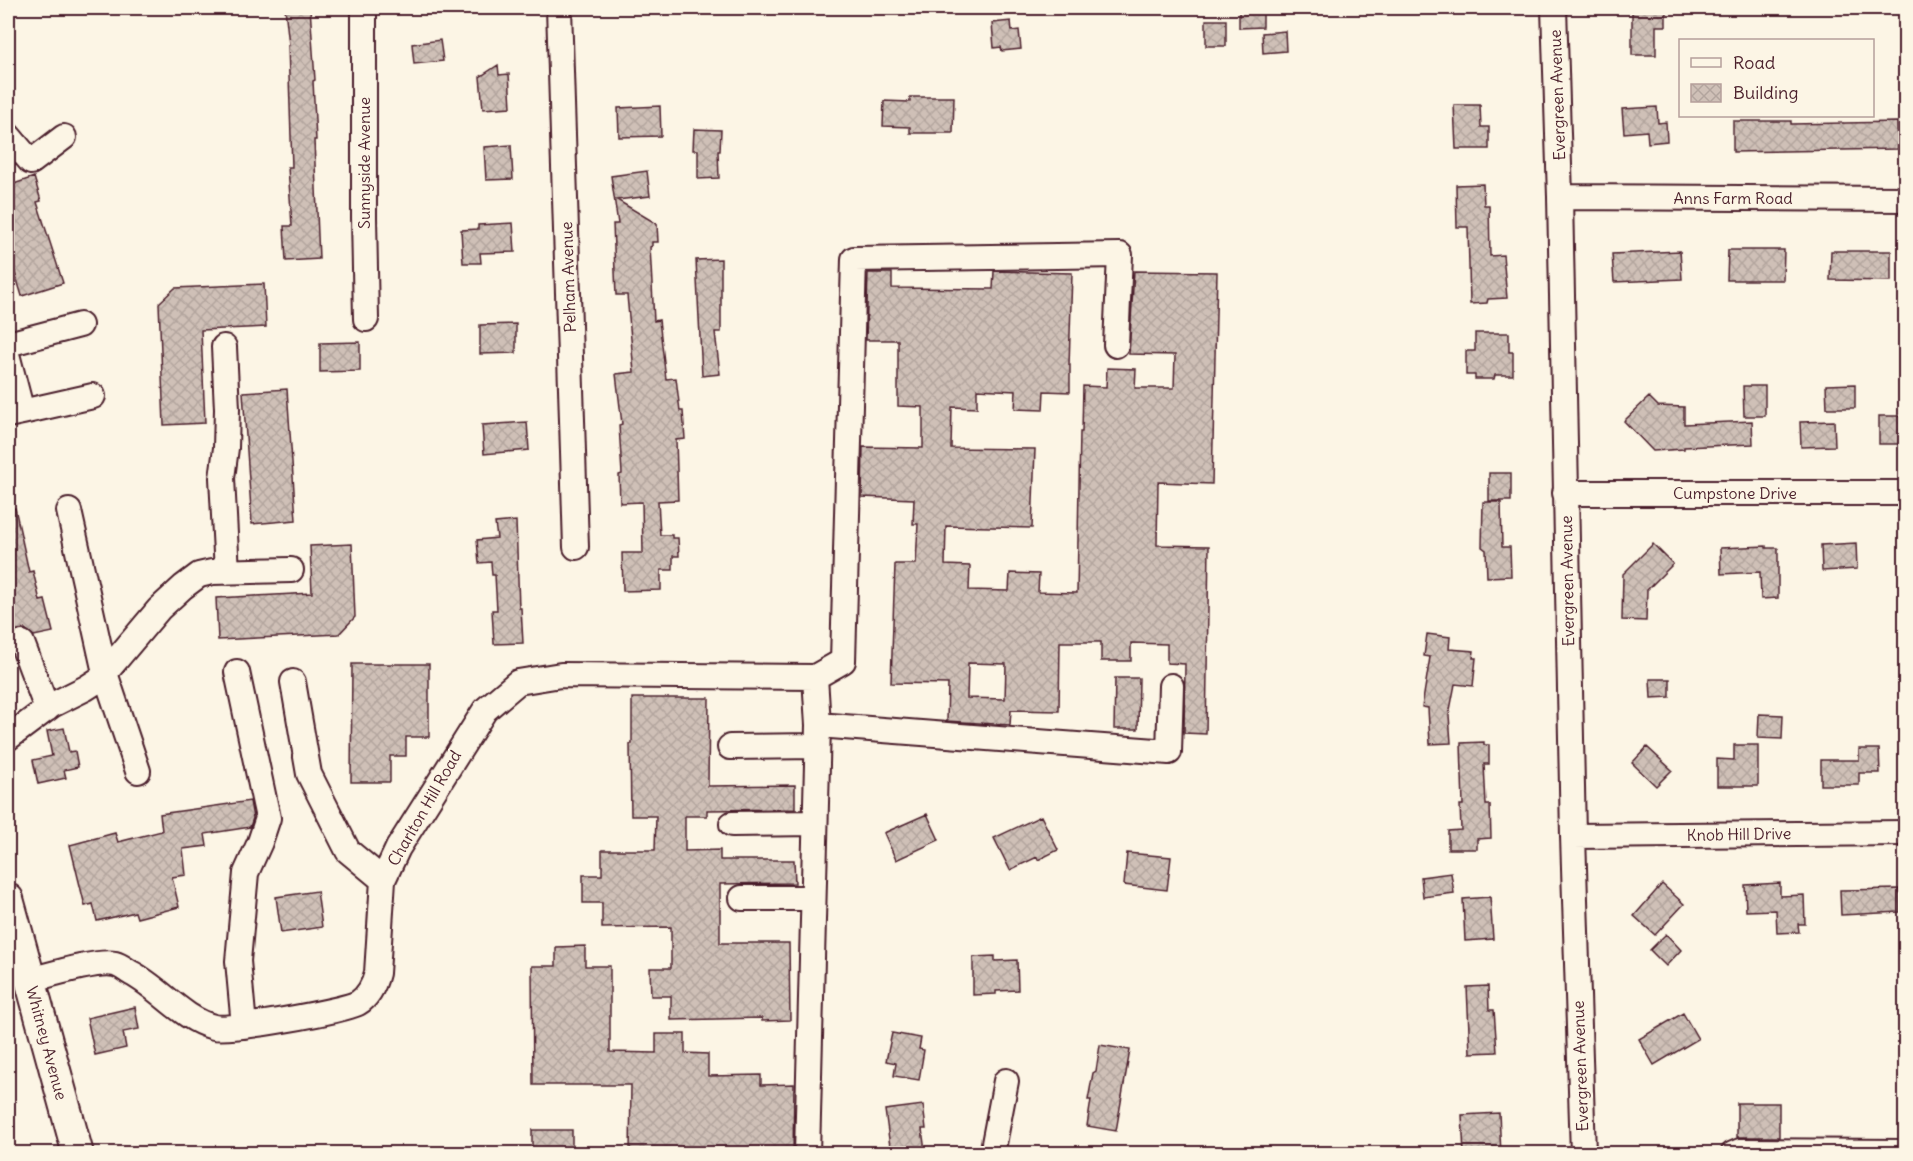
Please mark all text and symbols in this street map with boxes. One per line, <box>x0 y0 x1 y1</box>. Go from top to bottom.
street label: Evergreen Avenue <box>1545 29 1569 161</box>
legend <box>1679 39 1874 117</box>
text: Road <box>1733 51 1776 74</box>
text: Building <box>1733 81 1798 104</box>
street label: Sunnyside Avenue <box>354 97 374 229</box>
street label: Anns Farm Road <box>1673 188 1793 208</box>
street label: Pelham Avenue <box>556 221 580 333</box>
street label: Cumpstone Drive <box>1673 483 1797 503</box>
street label: Evergreen Avenue <box>1556 515 1578 647</box>
street label: Charlton Hill Road <box>383 747 465 869</box>
street label: Knob Hill Drive <box>1686 823 1792 845</box>
street label: Whitney Avenue <box>22 984 72 1102</box>
street label: Evergreen Avenue <box>1568 1000 1592 1132</box>

